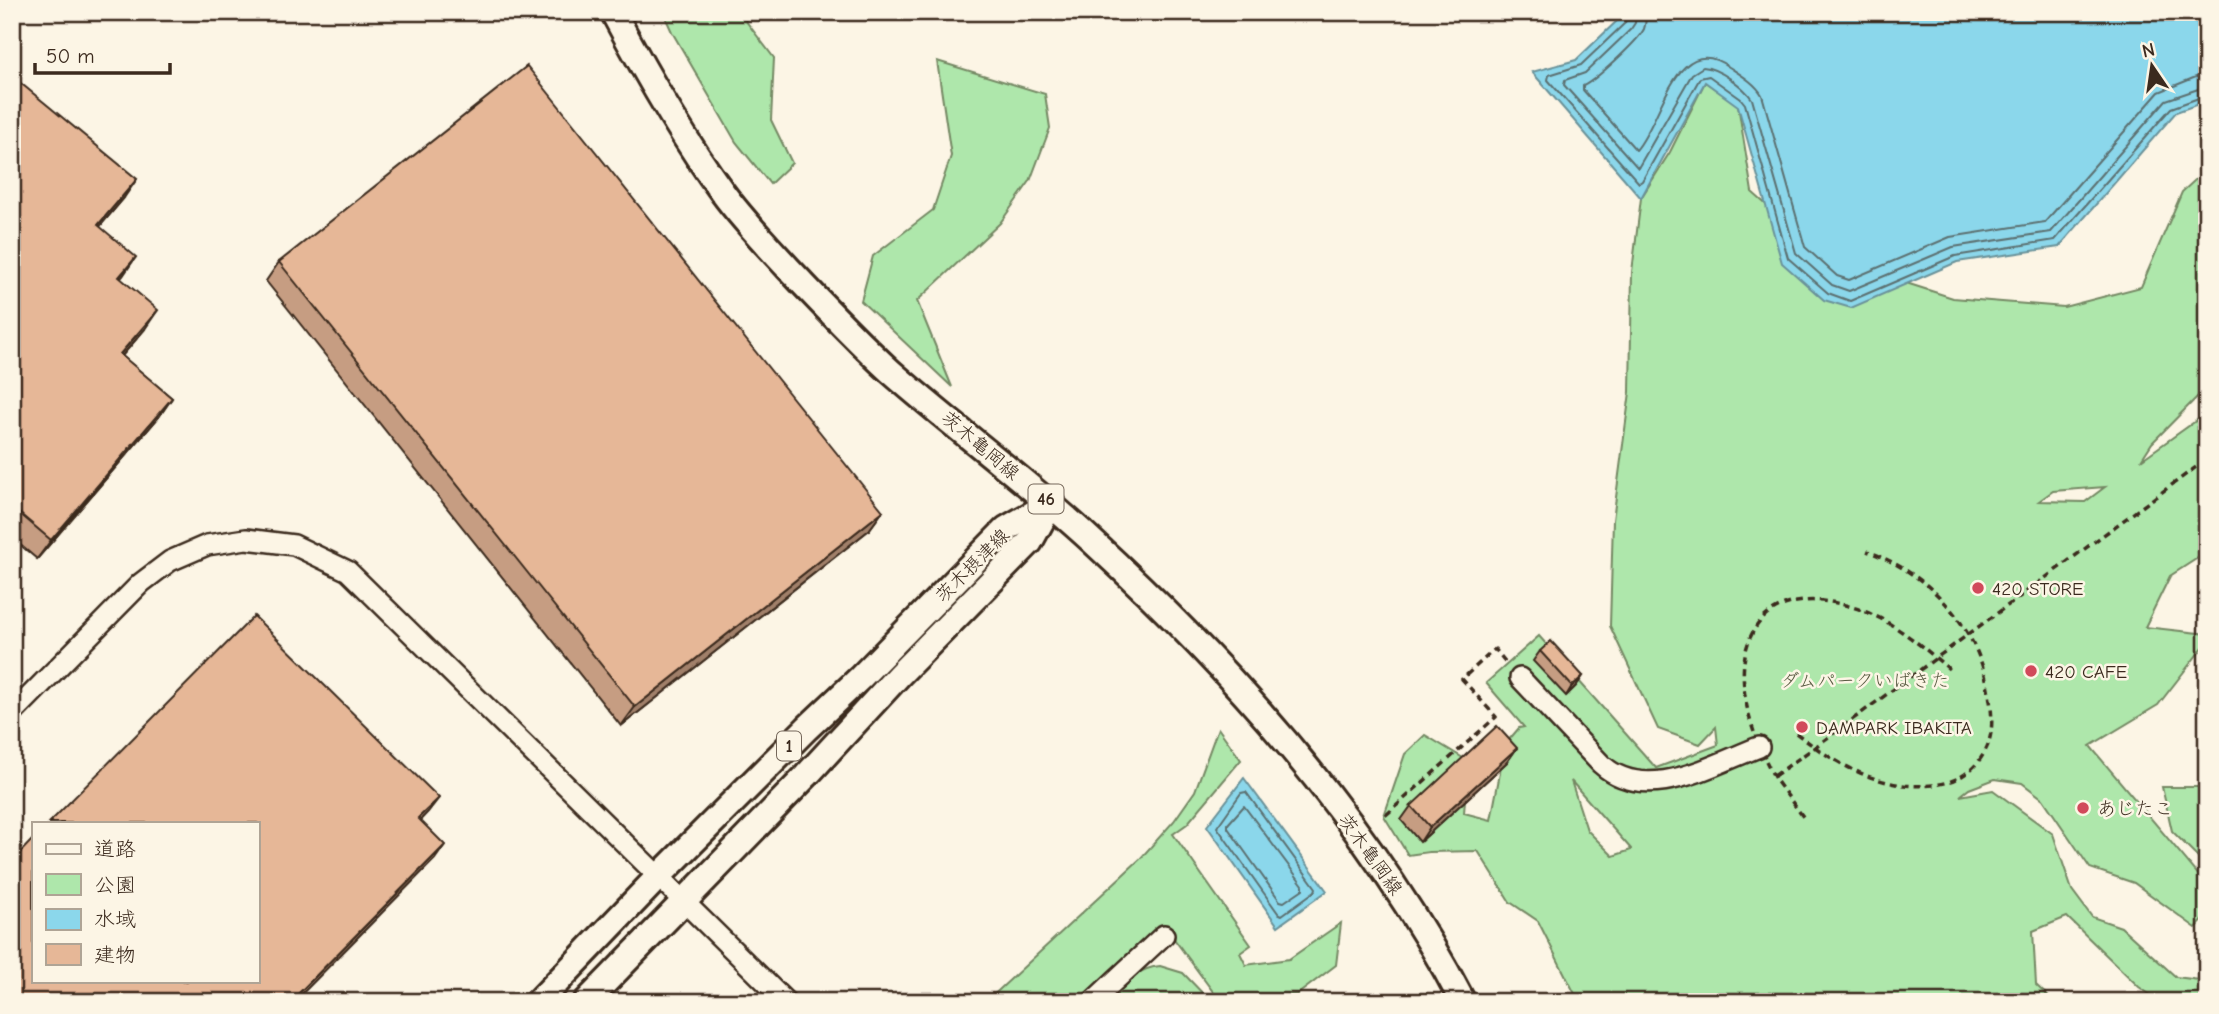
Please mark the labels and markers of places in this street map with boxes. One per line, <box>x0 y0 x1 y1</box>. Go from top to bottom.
place label: 420 STORE <box>1992 578 2083 600</box>
marker: 420 STORE <box>1970 580 1986 596</box>
place label: 420 CAFE <box>2045 661 2127 683</box>
marker: 420 CAFE <box>2023 663 2039 679</box>
place label: DAMPARK IBAKITA <box>1816 717 1972 739</box>
marker: DAMPARK IBAKITA <box>1794 719 1810 735</box>
place label: あじたこ <box>2097 798 2173 820</box>
marker: あじたこ <box>2075 800 2091 816</box>

